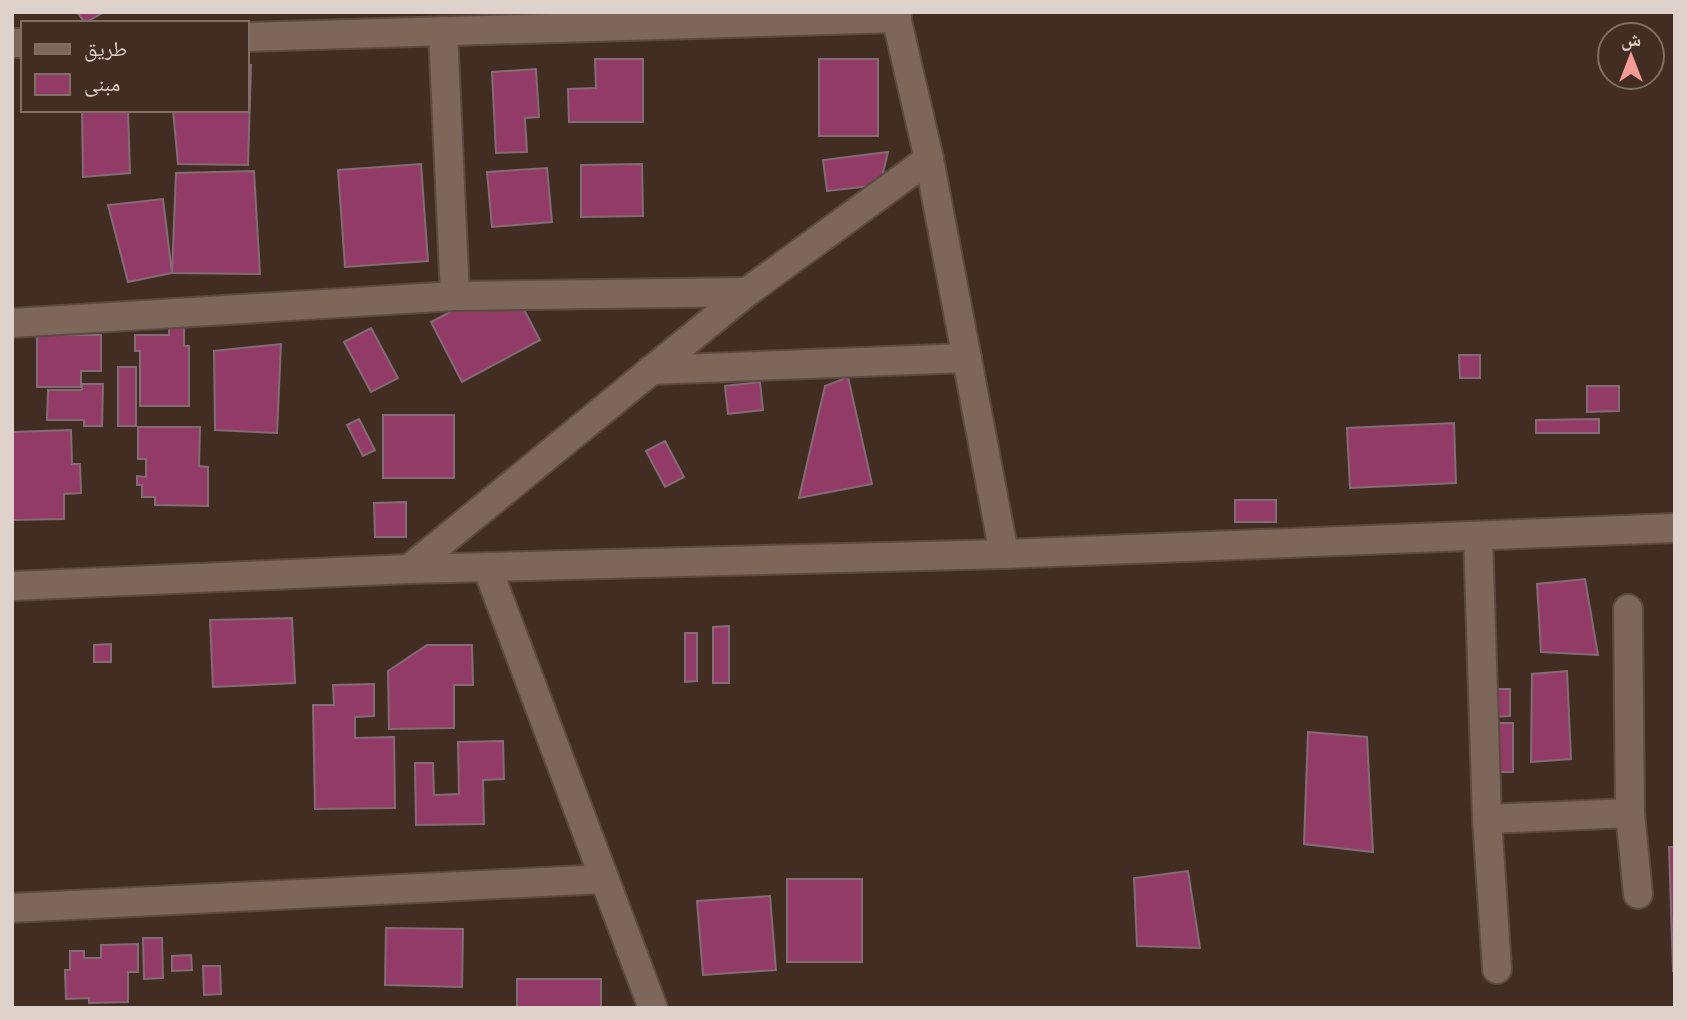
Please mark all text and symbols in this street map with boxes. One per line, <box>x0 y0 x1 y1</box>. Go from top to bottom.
legend <box>21 21 248 112</box>
north arrow <box>1596 21 1666 91</box>
text: ش <box>1621 28 1641 51</box>
text: طريق <box>84 36 127 62</box>
text: مبنى <box>84 71 120 97</box>

